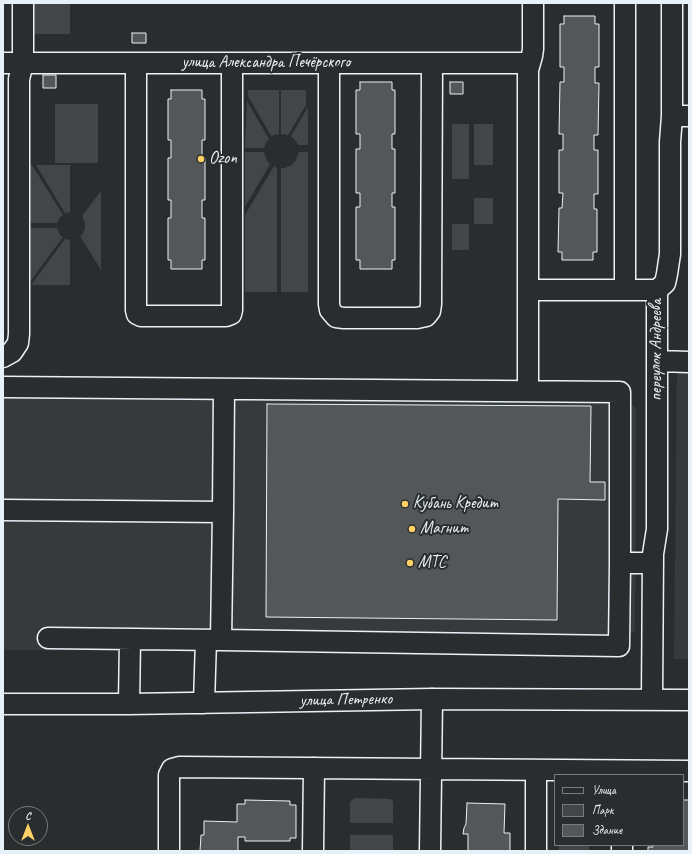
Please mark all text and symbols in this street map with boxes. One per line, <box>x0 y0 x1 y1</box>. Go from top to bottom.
street label: улица Александра Печёрского <box>182 53 350 73</box>
place label: Ozon <box>209 149 237 169</box>
marker: Ozon <box>196 154 206 164</box>
street label: переулок Андреева <box>647 299 667 401</box>
place label: Кубань Кредит <box>413 494 498 514</box>
marker: Кубань Кредит <box>400 499 410 509</box>
place label: Магнит <box>420 519 468 539</box>
marker: Магнит <box>407 524 417 534</box>
place label: МТС <box>418 553 446 573</box>
marker: МТС <box>405 558 415 568</box>
street label: улица Петренко <box>300 689 392 711</box>
legend <box>554 774 684 846</box>
text: Улица <box>592 782 616 798</box>
text: Парк <box>592 802 613 818</box>
north arrow <box>8 806 48 846</box>
text: С <box>25 808 31 822</box>
text: Здание <box>592 822 622 838</box>

